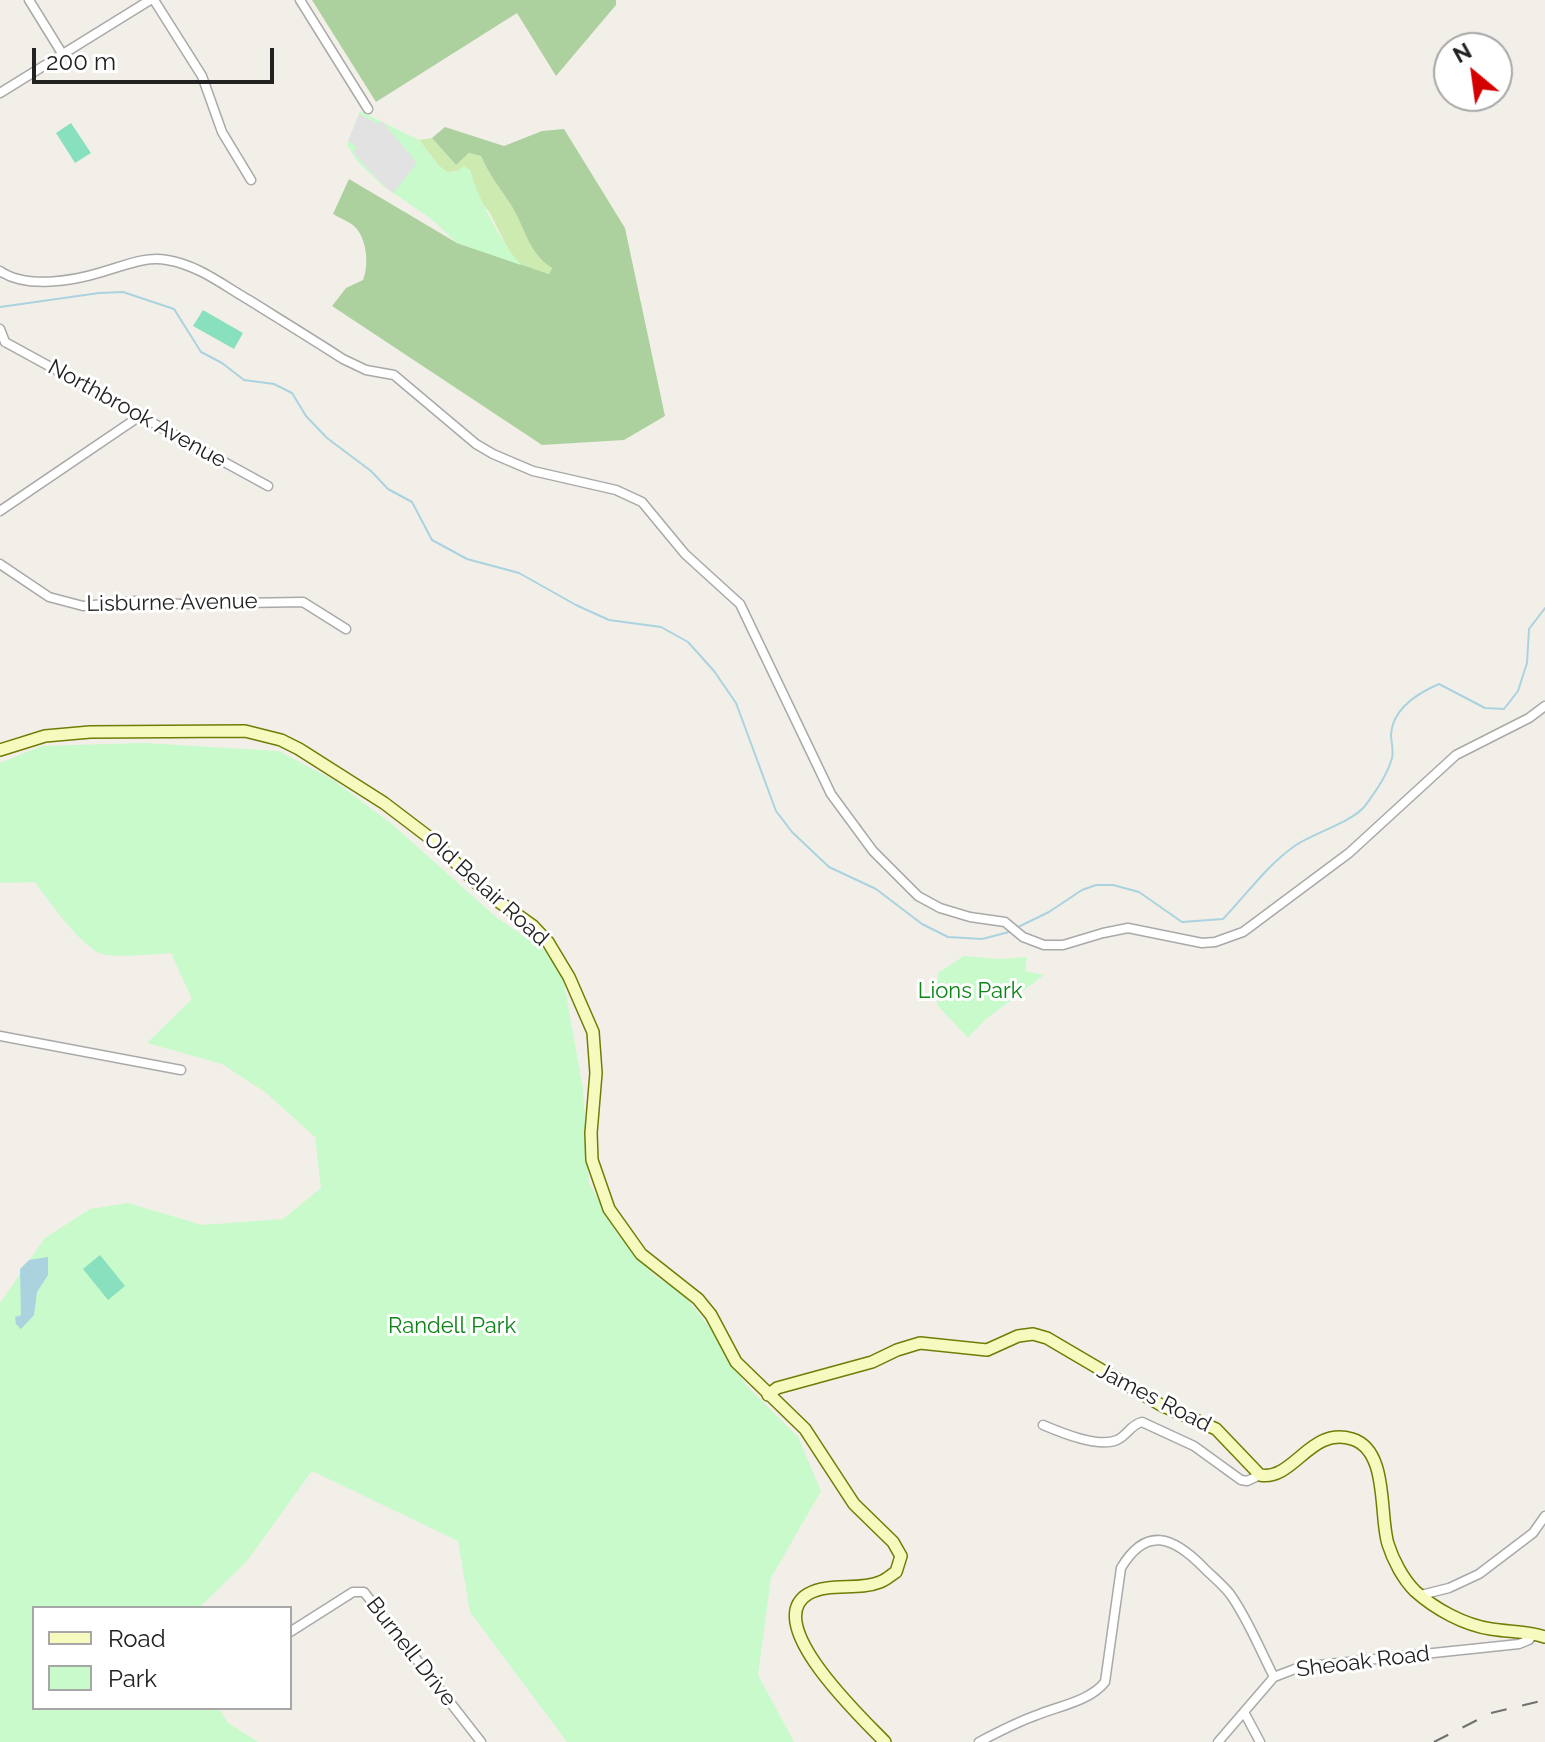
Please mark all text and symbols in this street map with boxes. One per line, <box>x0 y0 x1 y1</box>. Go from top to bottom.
scale bar <box>36 32 278 82</box>
north arrow <box>1433 32 1513 112</box>
text: N <box>1449 37 1476 68</box>
text: 200 m <box>46 47 116 76</box>
street label: Northbrook Avenue <box>43 354 231 474</box>
street label: Lisburne Avenue <box>86 588 258 618</box>
street label: Old Belair Road <box>418 826 554 952</box>
park label: Lions Park <box>918 978 1022 1004</box>
park label: Randell Park <box>388 1313 516 1339</box>
street label: James Road <box>1093 1358 1215 1438</box>
street label: Burnell Drive <box>360 1592 462 1712</box>
legend <box>32 1606 292 1710</box>
text: Road <box>108 1624 166 1653</box>
street label: Sheoak Road <box>1295 1641 1431 1683</box>
text: Park <box>108 1664 157 1693</box>

